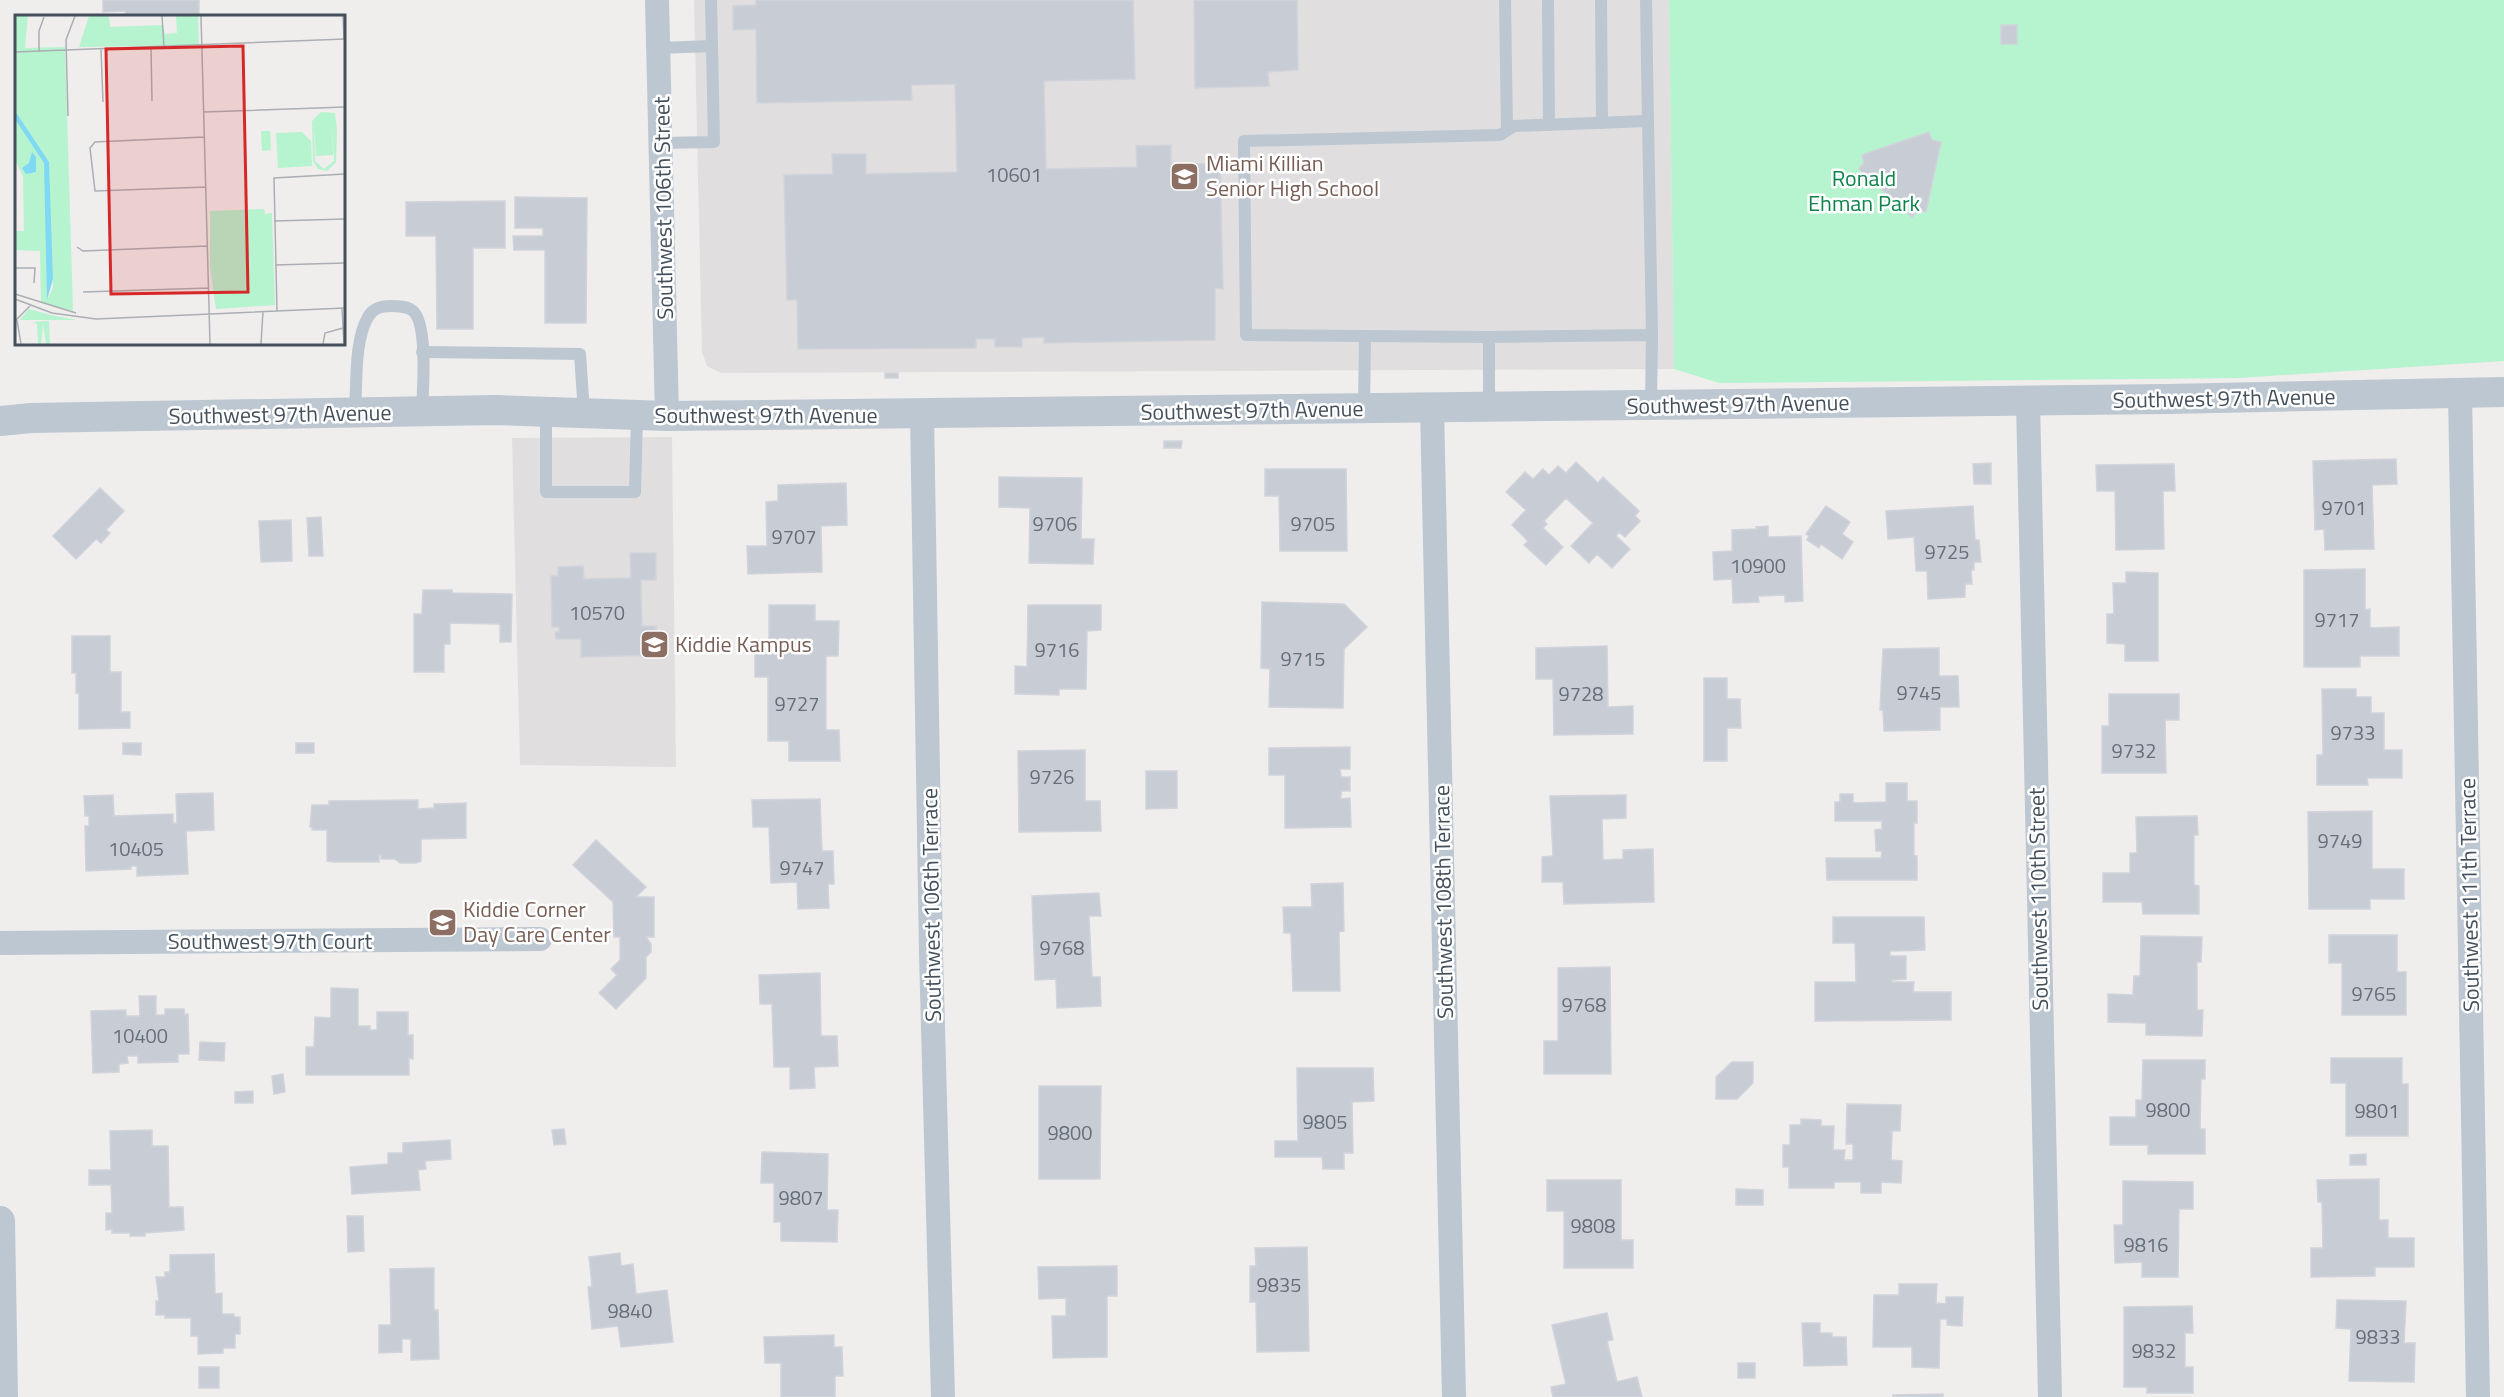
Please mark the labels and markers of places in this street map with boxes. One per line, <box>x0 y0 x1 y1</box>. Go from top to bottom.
place label: Miami Killian Senior High School <box>1206 146 1379 205</box>
school or university icon: Miami Killian Senior High School <box>1169 160 1201 192</box>
place label: Kiddie Kampus <box>675 627 812 661</box>
school or university icon: Kiddie Kampus <box>638 628 670 660</box>
place label: Kiddie Corner Day Care Center <box>463 892 611 951</box>
school or university icon: Kiddie Corner Day Care Center <box>426 906 458 938</box>

